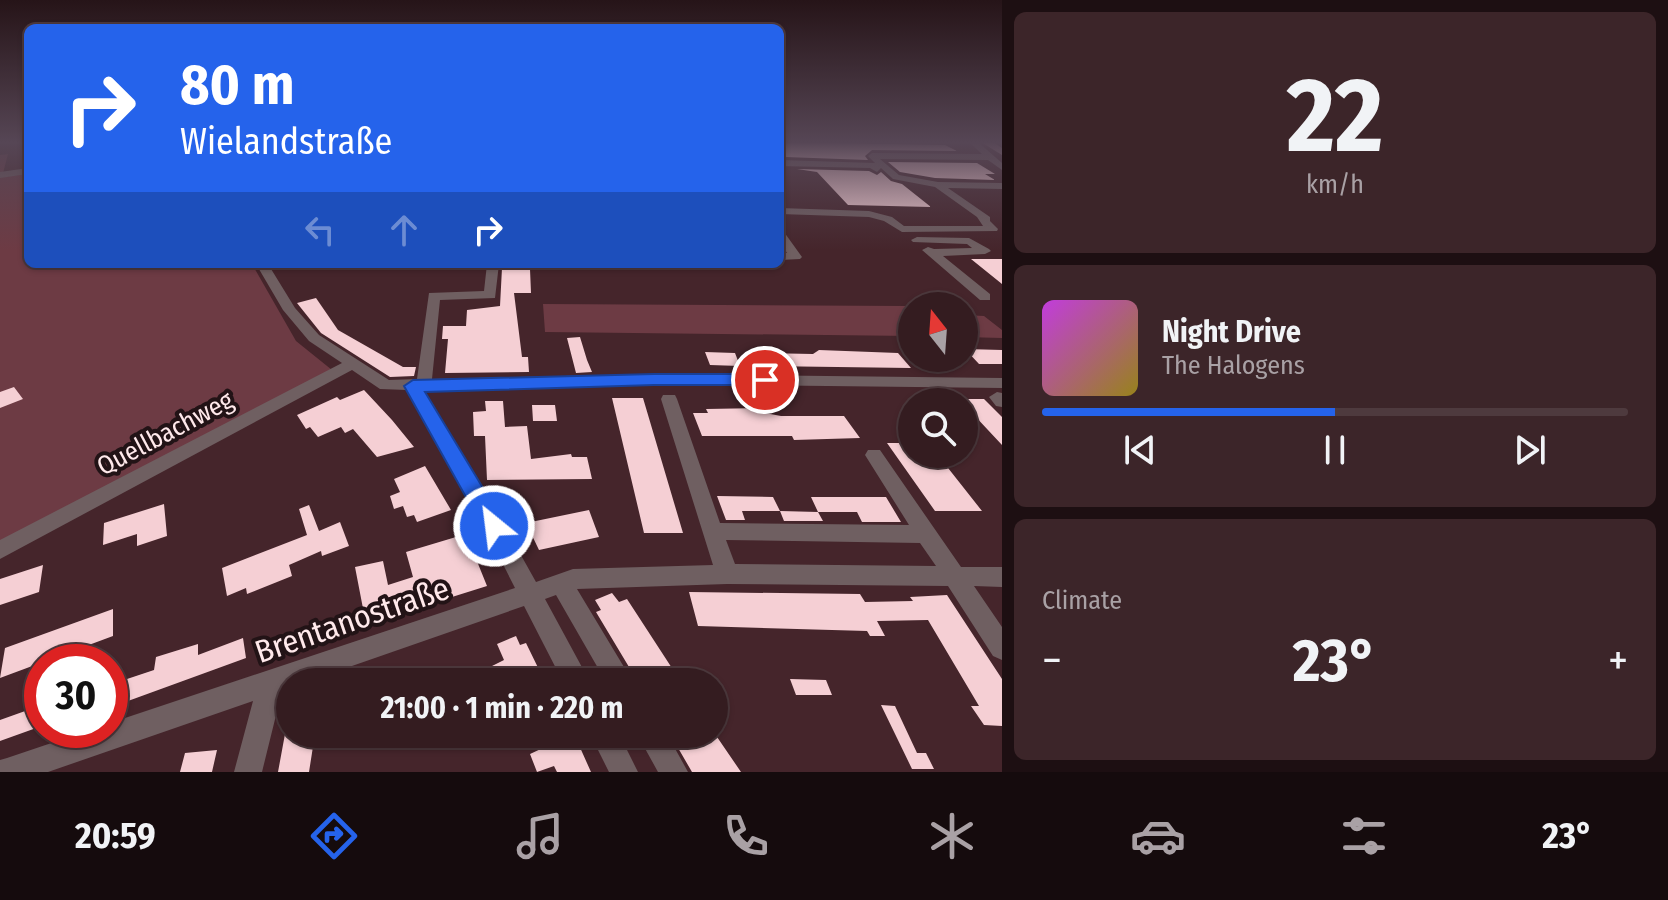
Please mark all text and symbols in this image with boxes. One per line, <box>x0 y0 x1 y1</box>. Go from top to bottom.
text: 80 m <box>180 52 295 119</box>
text: 22 <box>1287 54 1383 179</box>
icon: right <box>48 56 152 160</box>
text: Wielandstraße <box>180 120 392 164</box>
text: km/h <box>1306 169 1364 200</box>
icon: left <box>298 208 342 252</box>
icon: ahead <box>382 208 426 252</box>
icon: right <box>466 208 510 252</box>
north arrow <box>898 292 978 372</box>
map controls <box>898 292 978 468</box>
text: Night Drive <box>1162 314 1301 350</box>
pin <box>731 346 799 414</box>
text: The Halogens <box>1162 350 1305 381</box>
icon: arrive <box>743 358 787 402</box>
street label: Quellbachweg <box>92 384 239 482</box>
button: search <box>898 388 978 468</box>
icon: previous <box>1118 428 1162 472</box>
icon: pause <box>1313 428 1357 472</box>
icon: next <box>1508 428 1552 472</box>
position arrow <box>452 484 536 568</box>
street label: Brentanostraße <box>250 569 454 671</box>
text: Climate <box>1042 585 1122 616</box>
text: 23° <box>1293 625 1377 697</box>
text: − <box>1042 634 1062 687</box>
text: + <box>1608 634 1628 687</box>
speed limit sign: 30 <box>24 644 128 748</box>
text: 21:00 · 1 min · 220 m <box>381 690 624 726</box>
icon: directions <box>306 808 362 864</box>
icon: music <box>512 808 568 864</box>
icon: phone <box>718 808 774 864</box>
icon: climate <box>924 808 980 864</box>
icon: car <box>1130 808 1186 864</box>
icon: filters <box>1336 808 1392 864</box>
text: 20:59 <box>75 814 156 858</box>
text: 23° <box>1542 814 1593 858</box>

